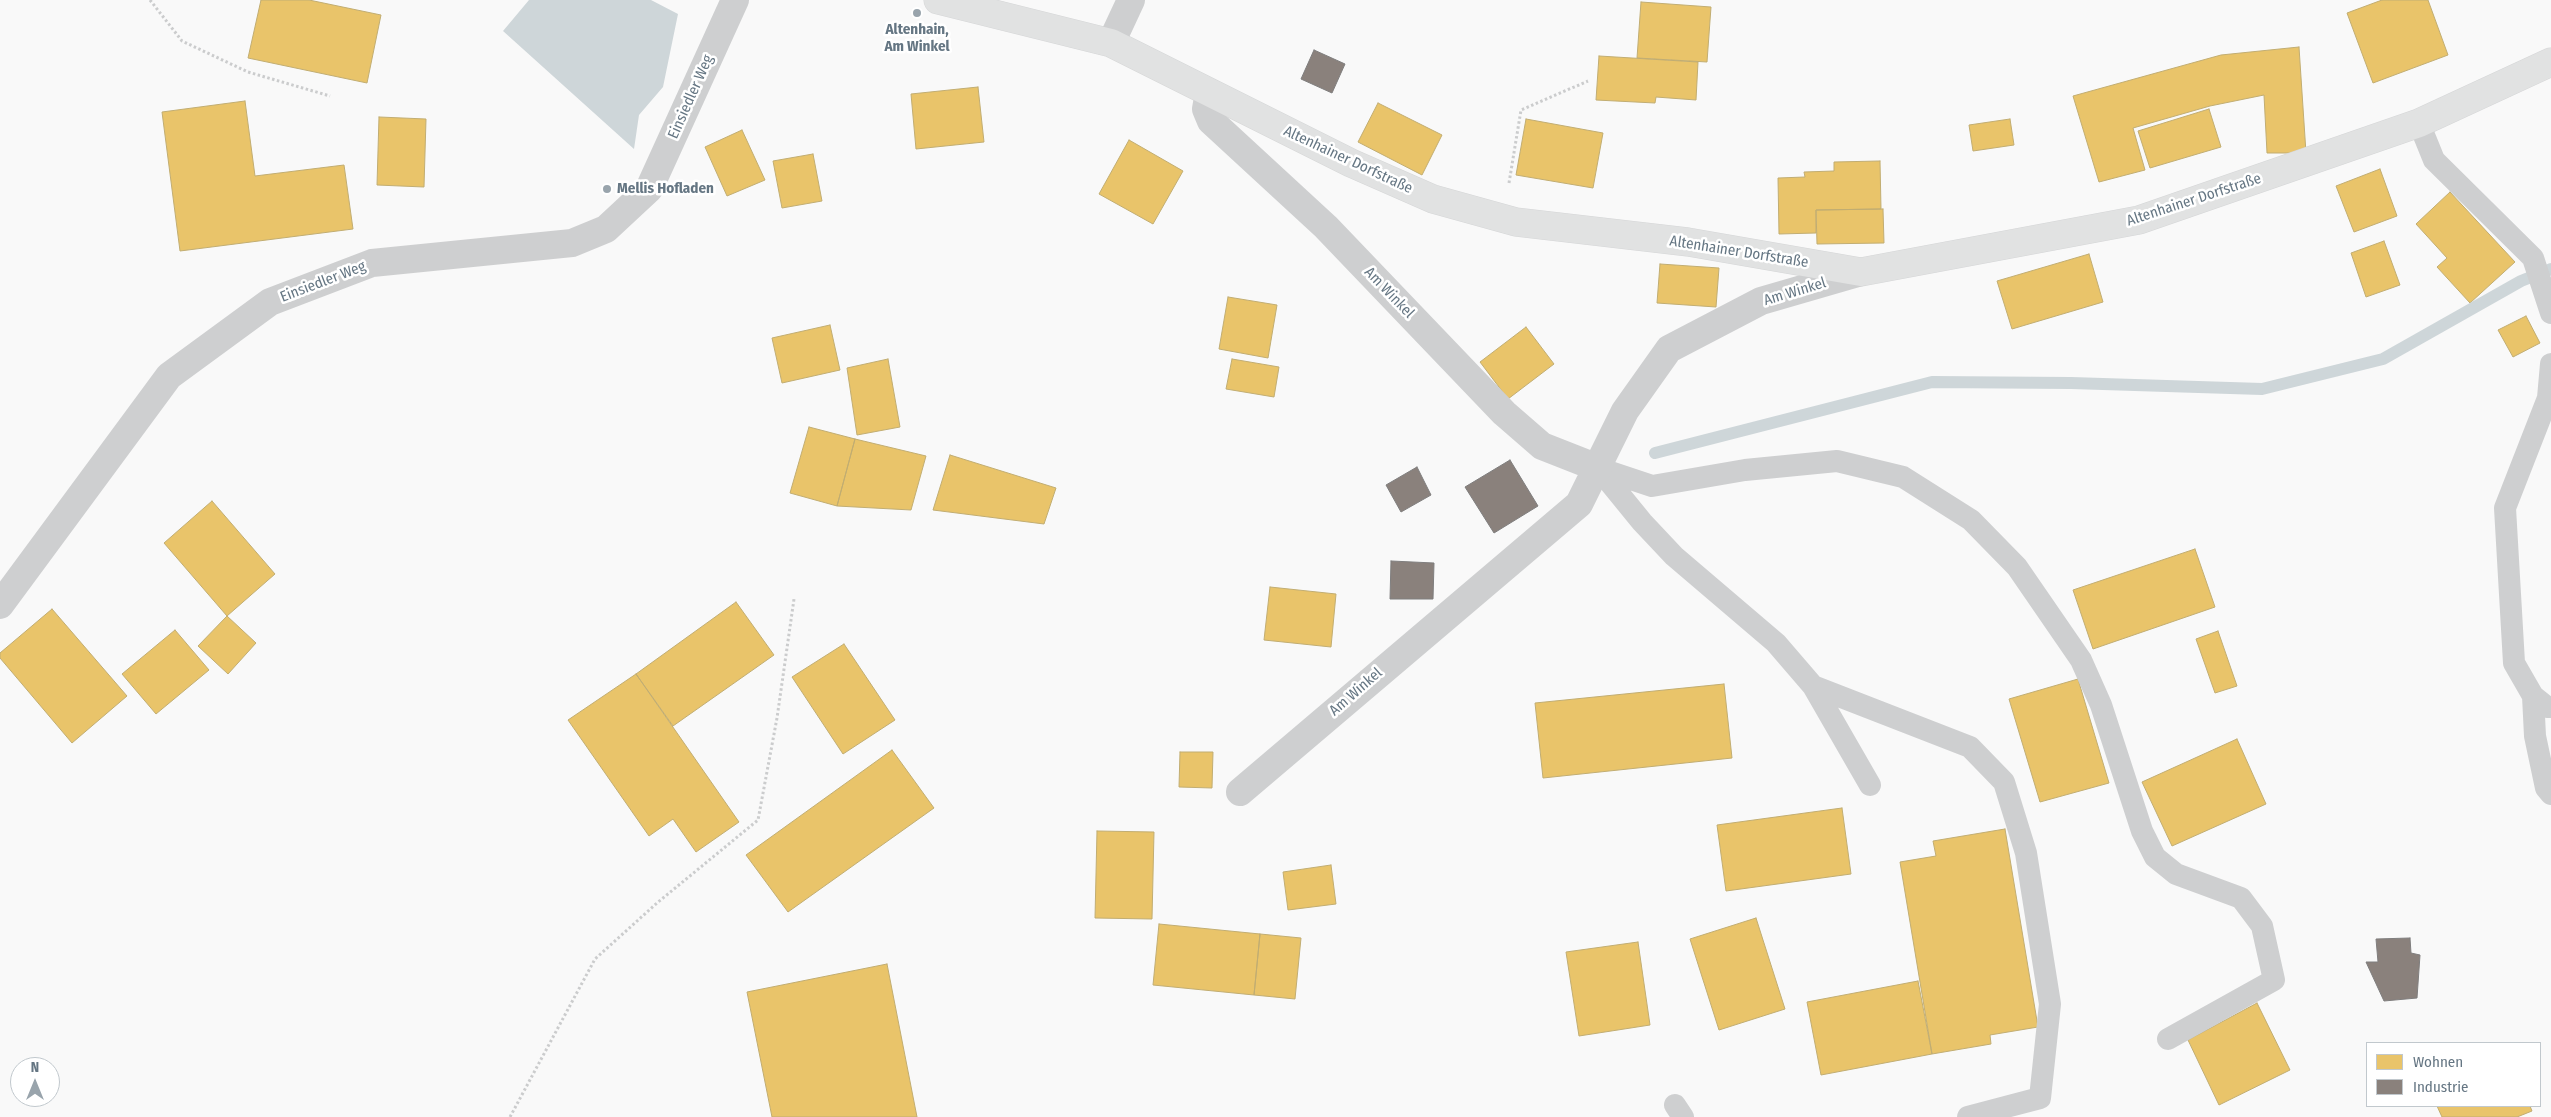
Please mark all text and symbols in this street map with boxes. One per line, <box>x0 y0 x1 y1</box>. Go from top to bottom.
marker: Altenhain, Am Winkel <box>911 7 923 19</box>
place label: Altenhain, Am Winkel <box>884 21 950 56</box>
street label: Einsiedler Weg <box>664 52 718 142</box>
street label: Altenhainer Dorfstraße <box>1281 122 1415 198</box>
street label: Altenhainer Dorfstraße <box>2125 170 2263 230</box>
place label: Mellis Hofladen <box>617 180 714 198</box>
marker: Mellis Hofladen <box>601 183 613 195</box>
street label: Altenhainer Dorfstraße <box>1668 232 1810 272</box>
street label: Einsiedler Weg <box>278 257 368 307</box>
street label: Am Winkel <box>1360 264 1418 322</box>
street label: Am Winkel <box>1762 274 1828 310</box>
street label: Am Winkel <box>1326 664 1386 720</box>
legend <box>2366 1042 2541 1107</box>
text: Wohnen <box>2413 1053 2463 1071</box>
north arrow <box>10 1057 60 1107</box>
text: N <box>31 1059 39 1076</box>
text: Industrie <box>2413 1078 2468 1096</box>

